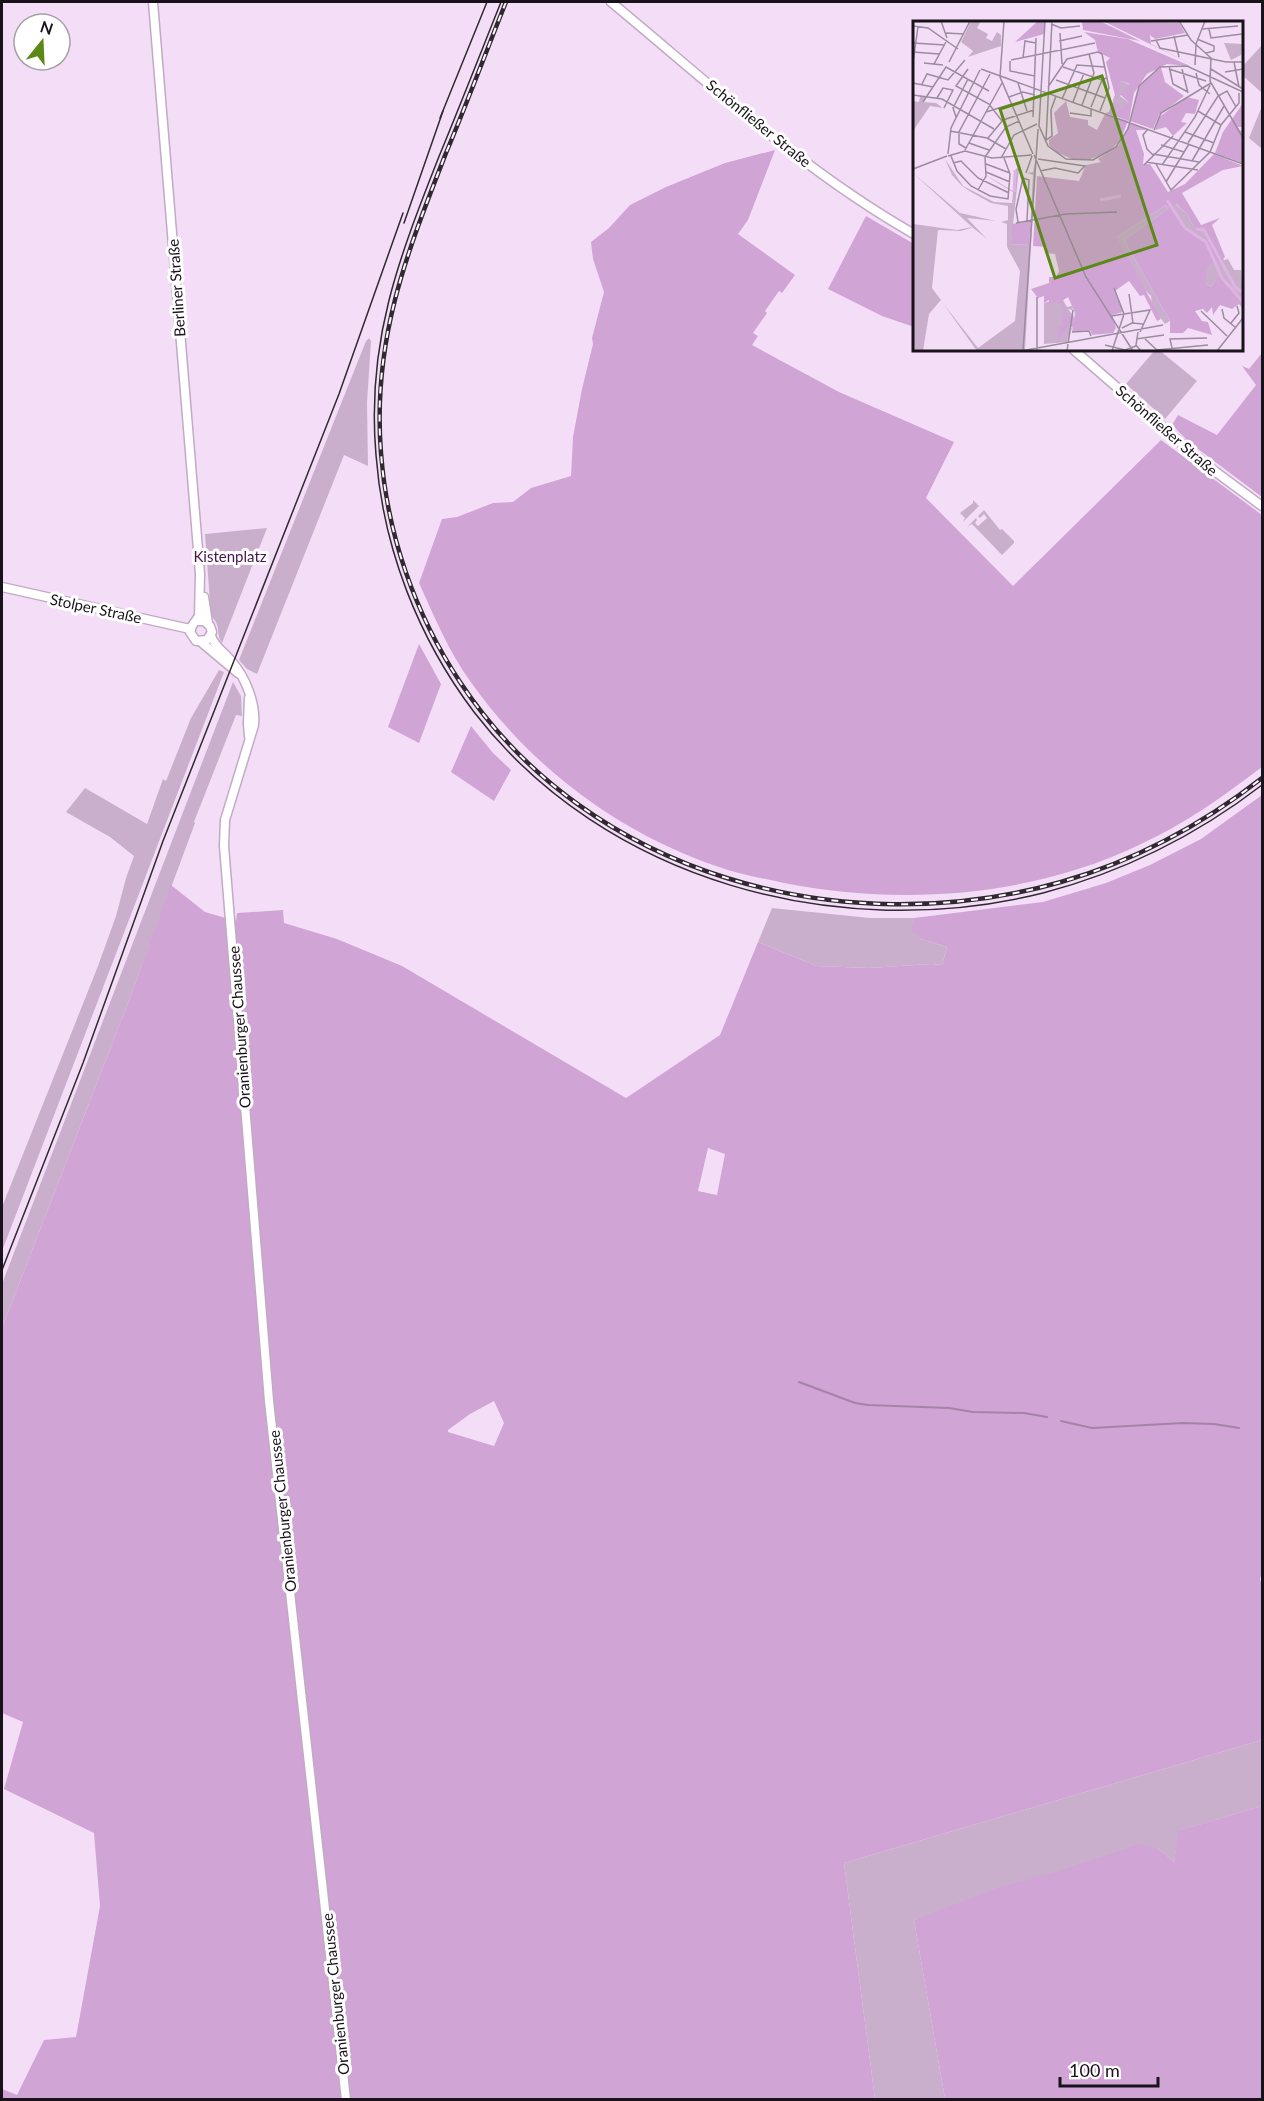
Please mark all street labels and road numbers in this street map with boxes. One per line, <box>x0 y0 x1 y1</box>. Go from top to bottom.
street label: Schönfließer Straße <box>703 75 815 171</box>
street label: Berliner Straße <box>164 238 188 338</box>
street label: Schönfließer Straße <box>1112 381 1222 479</box>
street label: Stolper Straße <box>49 590 143 626</box>
street label: Oranienburger Chaussee <box>224 945 254 1109</box>
street label: Oranienburger Chaussee <box>265 1429 299 1593</box>
street label: Oranienburger Chaussee <box>318 1912 352 2076</box>

